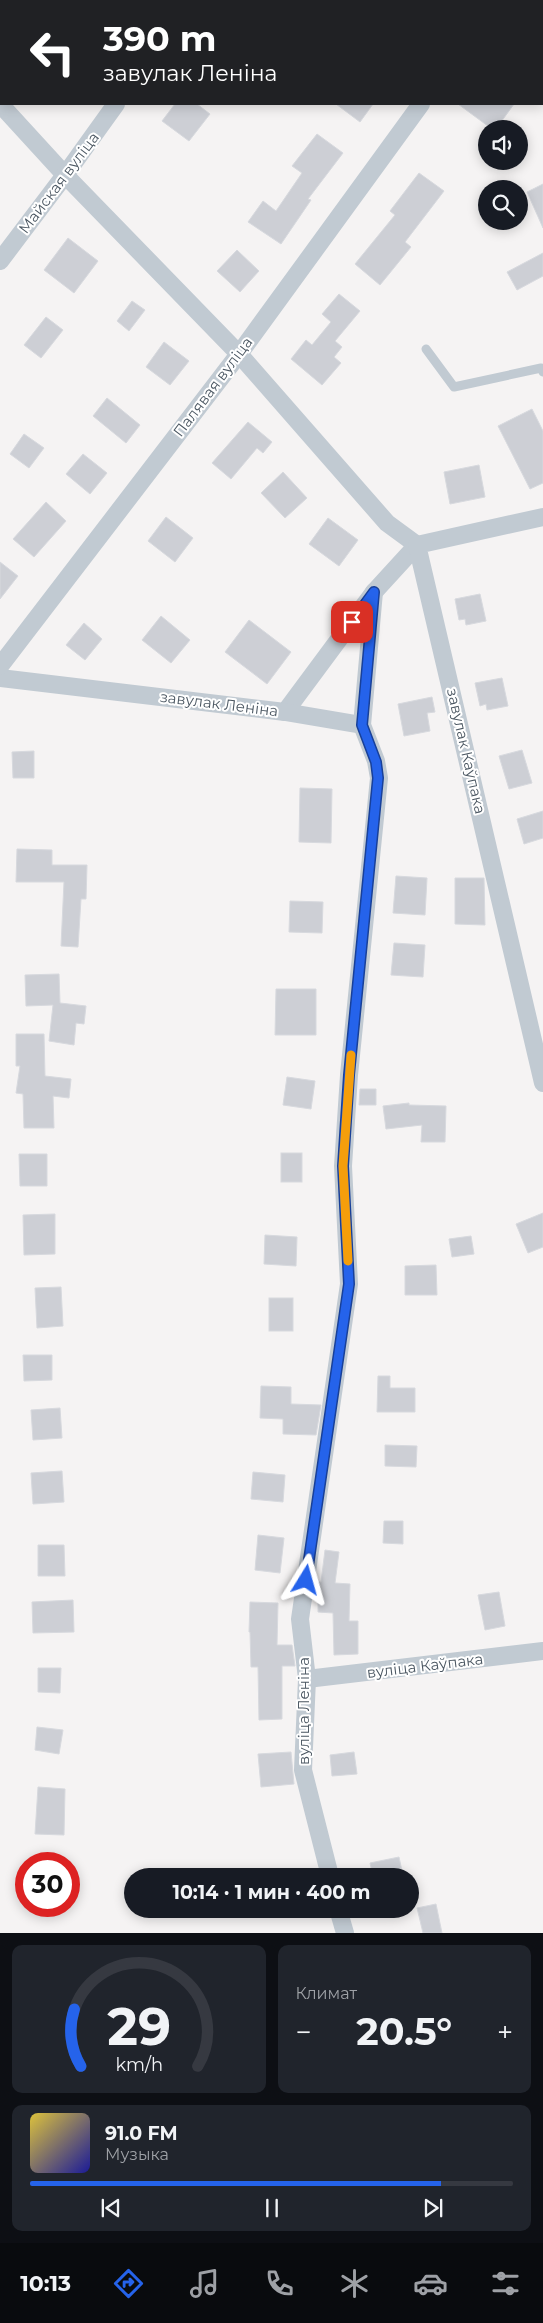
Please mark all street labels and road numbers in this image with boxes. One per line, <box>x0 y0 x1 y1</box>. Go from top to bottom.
street label: Майская вуліца <box>14 128 103 237</box>
street label: Палявая вуліца <box>169 333 256 440</box>
street label: завулак Каўпака <box>443 686 490 816</box>
street label: завулак Леніна <box>159 687 279 720</box>
street label: вуліца Каўпака <box>366 1649 484 1682</box>
street label: вуліца Леніна <box>294 1657 313 1765</box>

